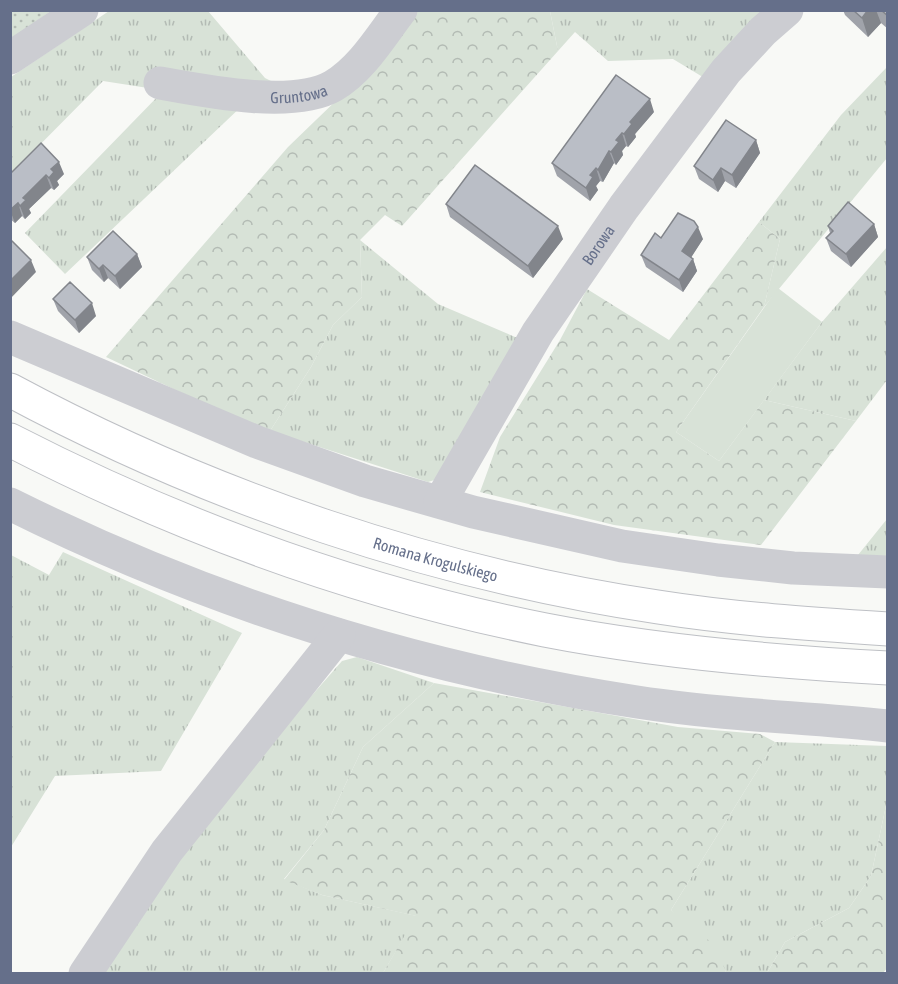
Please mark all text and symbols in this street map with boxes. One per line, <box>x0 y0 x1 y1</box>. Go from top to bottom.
street label: Gruntowa <box>270 81 330 106</box>
street label: Borowa <box>578 222 618 268</box>
street label: Romana Krogulskiego <box>371 533 500 585</box>

